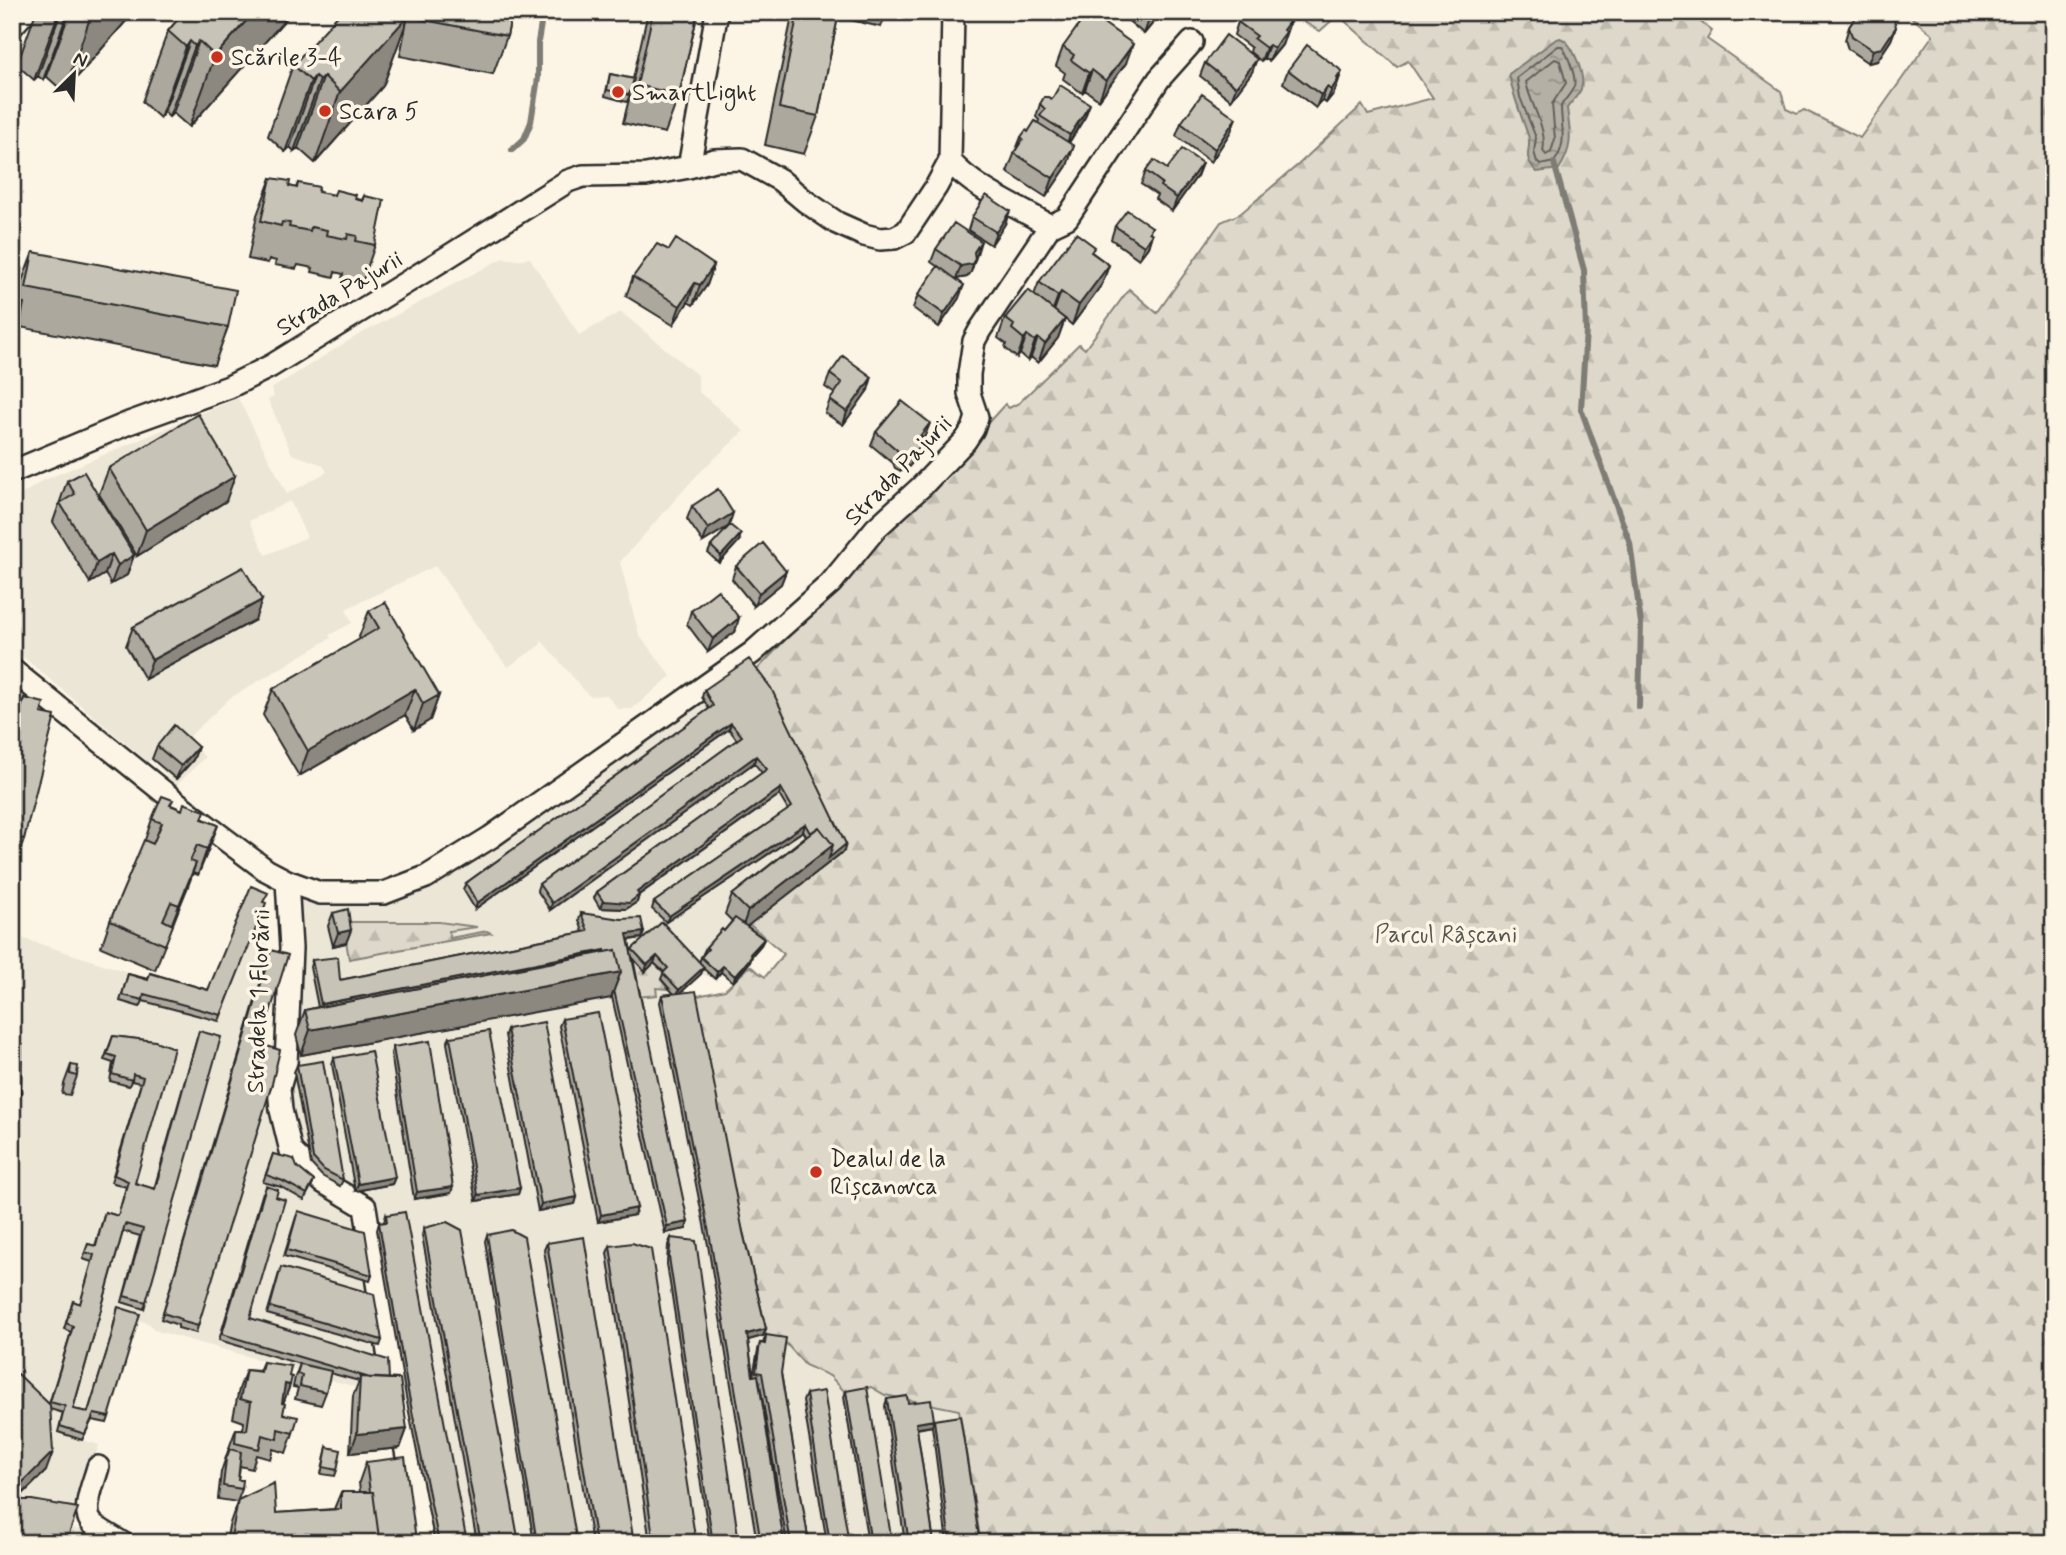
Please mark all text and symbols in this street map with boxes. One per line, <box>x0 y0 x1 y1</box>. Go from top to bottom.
north arrow <box>38 38 108 108</box>
place label: Scările 3-4 <box>231 43 342 74</box>
text: N <box>69 46 91 74</box>
marker: Scările 3-4 <box>209 49 225 65</box>
place label: SmartLight <box>632 78 756 111</box>
marker: SmartLight <box>610 84 626 100</box>
place label: Scara 5 <box>339 97 419 128</box>
marker: Scara 5 <box>317 103 333 119</box>
street label: Strada Pajurii <box>271 244 409 344</box>
street label: Strada Pajurii <box>839 409 960 533</box>
street label: Stradela 1 Florării <box>241 908 278 1094</box>
park label: Parcul Râșcani <box>1375 920 1517 951</box>
place label: Dealul de la Rîșcanovca <box>830 1144 946 1203</box>
marker: Dealul de la Rîșcanovca <box>808 1164 824 1180</box>

